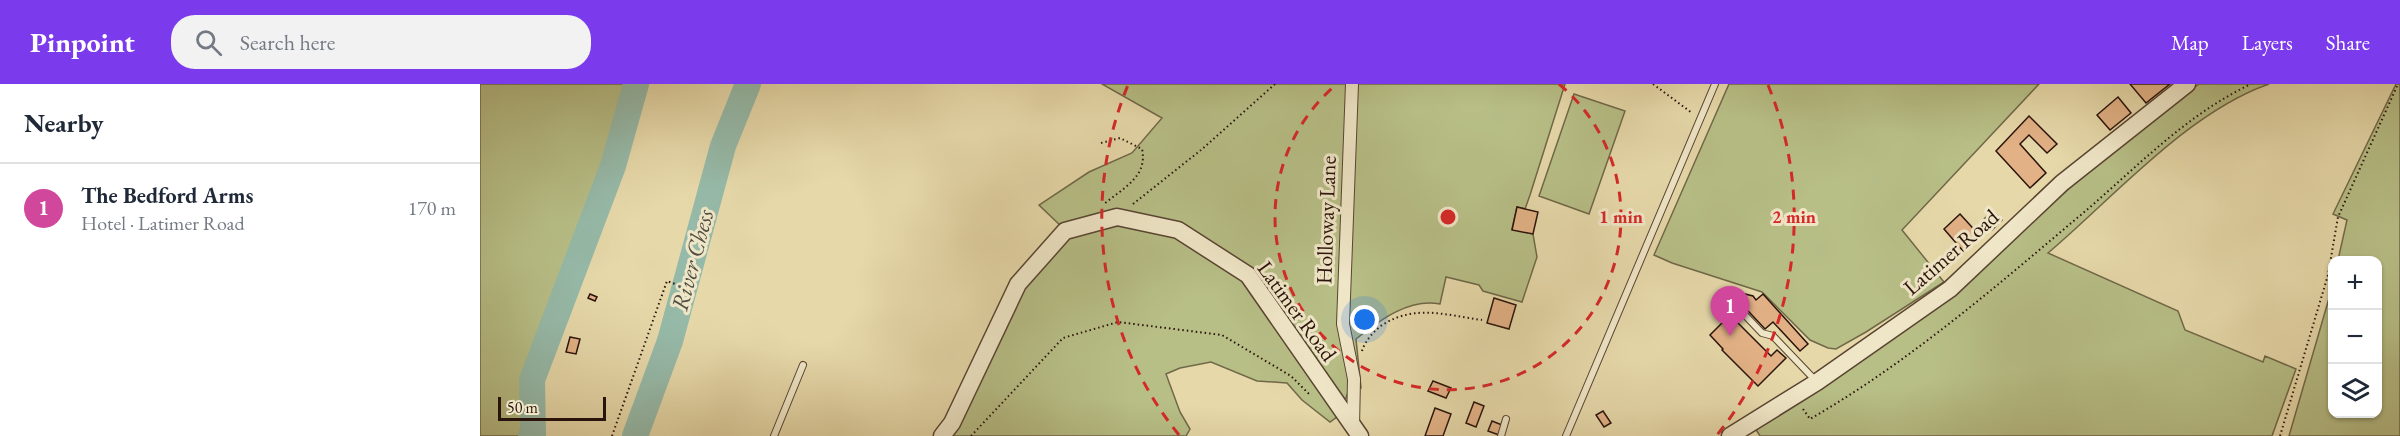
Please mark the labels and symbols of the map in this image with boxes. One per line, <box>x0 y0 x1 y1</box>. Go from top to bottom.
street label: Holloway Lane <box>1309 155 1343 285</box>
street label: Latimer Road <box>1897 202 2005 301</box>
text: 1 min <box>1599 205 1643 228</box>
text: 2 min <box>1772 205 1816 228</box>
water label: River Chess <box>664 206 720 314</box>
centre of rings <box>1438 207 1458 227</box>
street label: Latimer Road <box>1251 255 1344 368</box>
pin: 1 <box>1710 286 1750 336</box>
your location <box>1350 305 1379 334</box>
scale bar <box>498 394 606 422</box>

